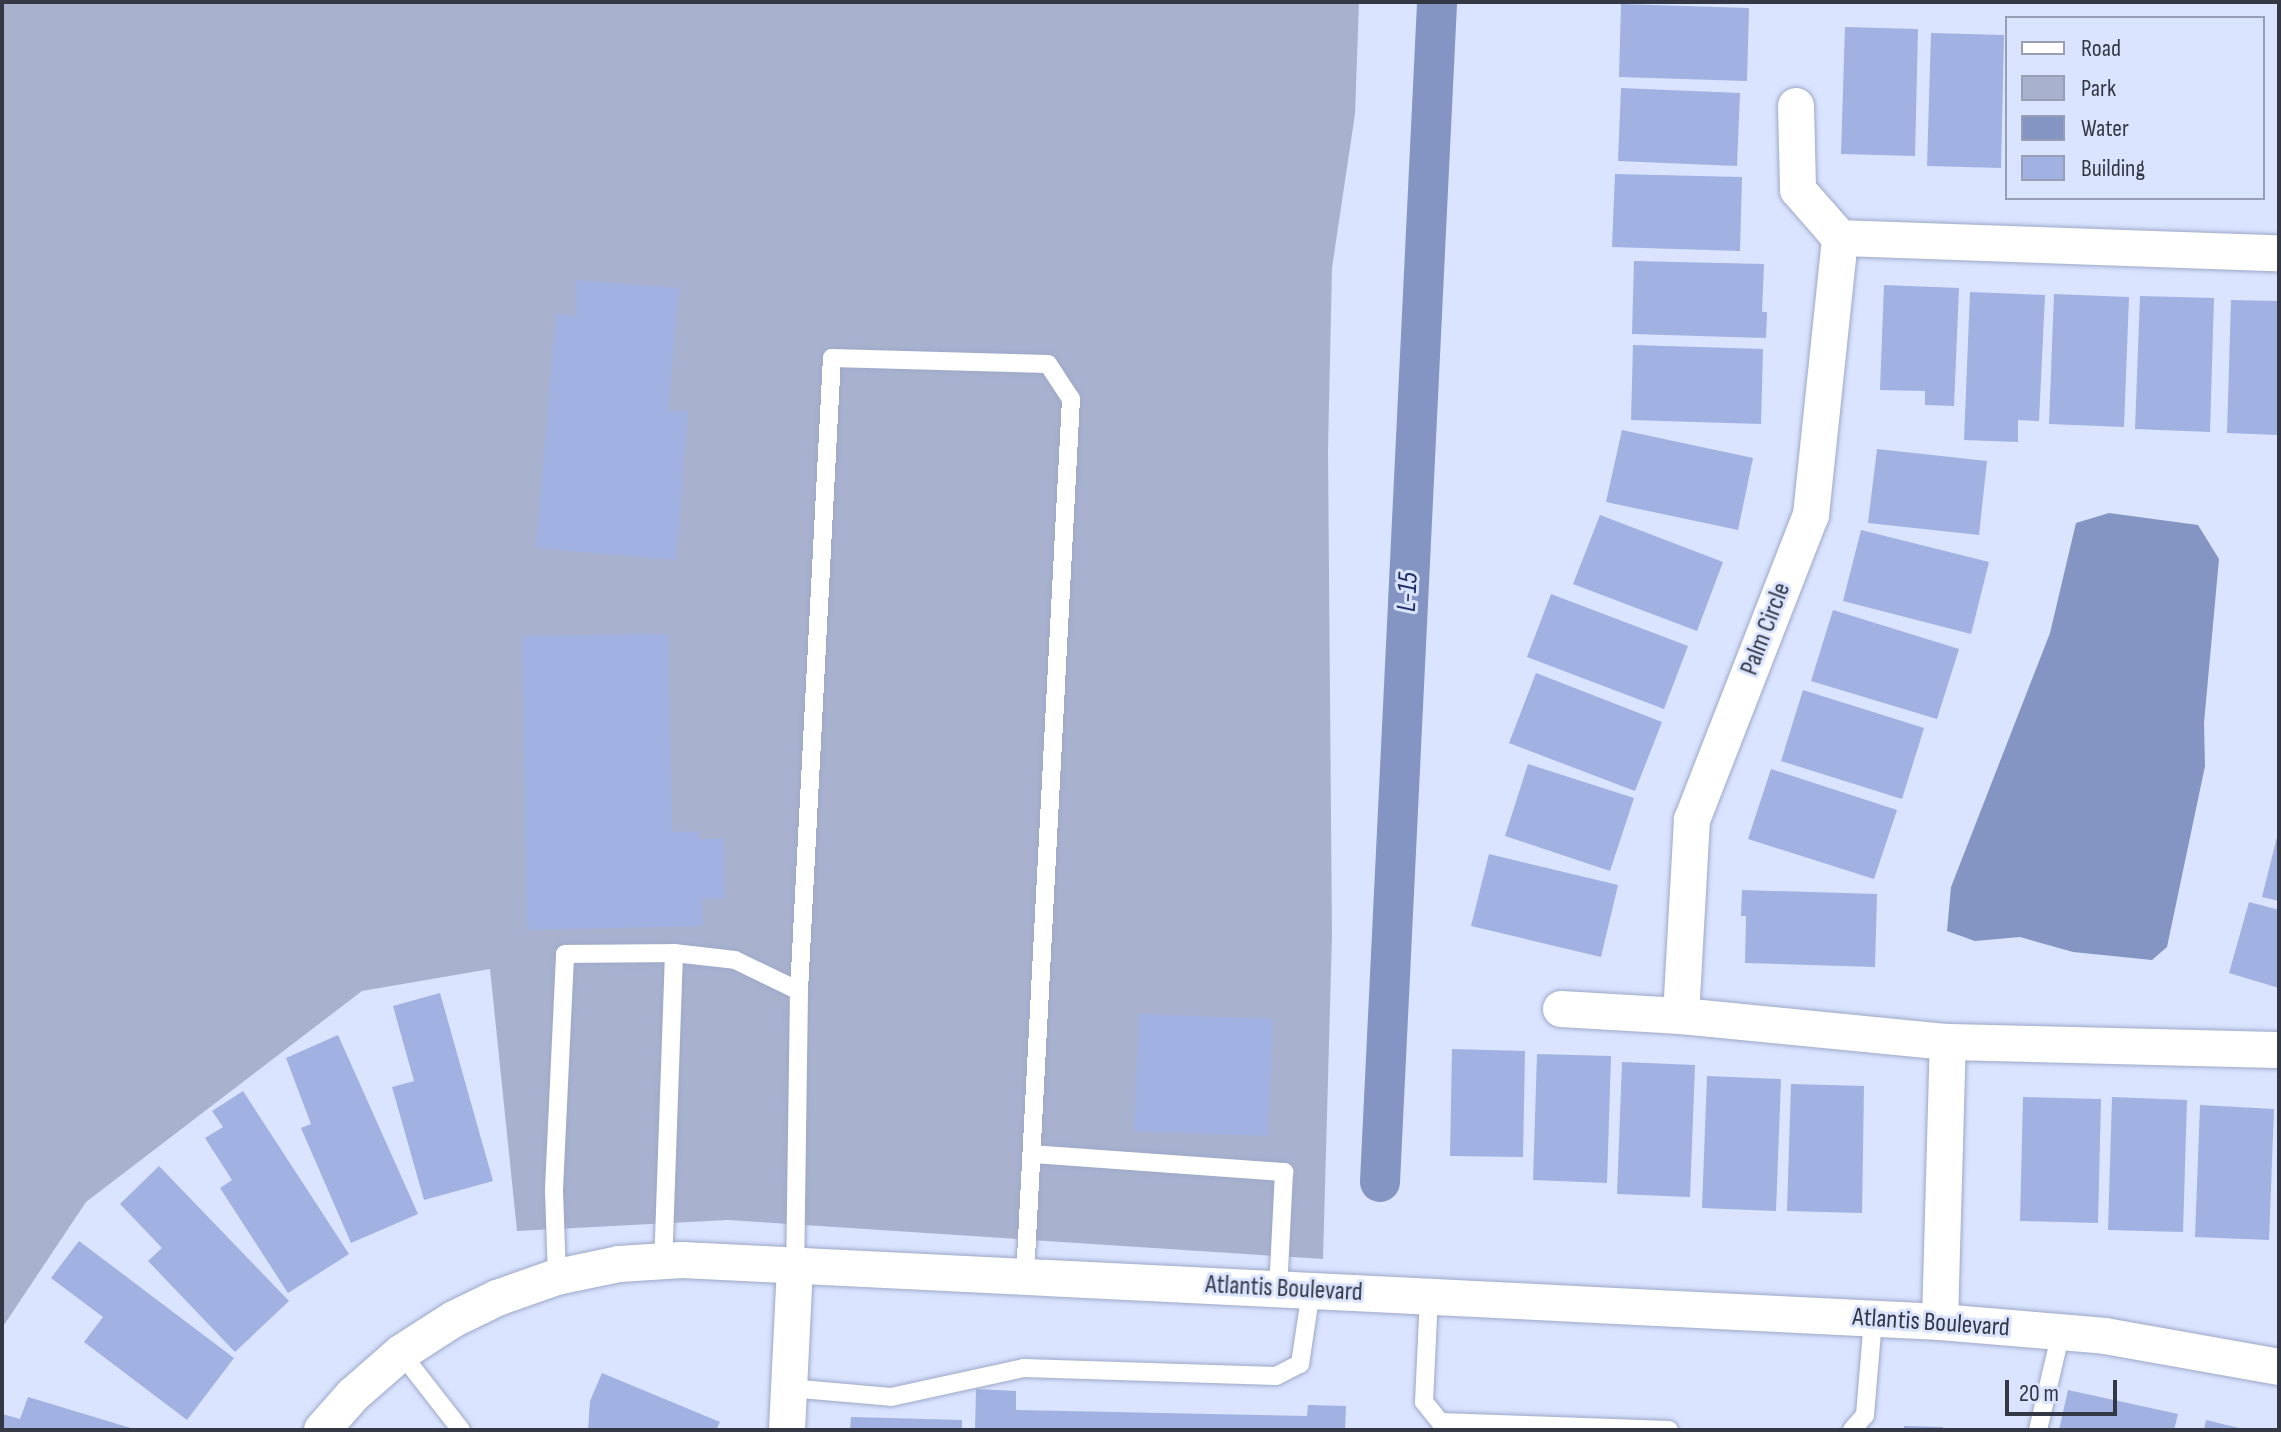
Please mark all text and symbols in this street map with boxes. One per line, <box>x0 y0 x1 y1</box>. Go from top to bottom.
legend <box>2005 16 2265 200</box>
text: Road <box>2081 34 2121 63</box>
text: Park <box>2081 74 2116 103</box>
text: Water <box>2081 114 2129 143</box>
text: Building <box>2081 154 2145 183</box>
water label: L-15 <box>1390 571 1426 613</box>
street label: Palm Circle <box>1734 578 1798 680</box>
street label: Atlantis Boulevard <box>1205 1269 1363 1309</box>
street label: Atlantis Boulevard <box>1851 1302 2011 1344</box>
scale bar <box>2009 1364 2121 1414</box>
text: 20 m <box>2019 1379 2059 1408</box>

